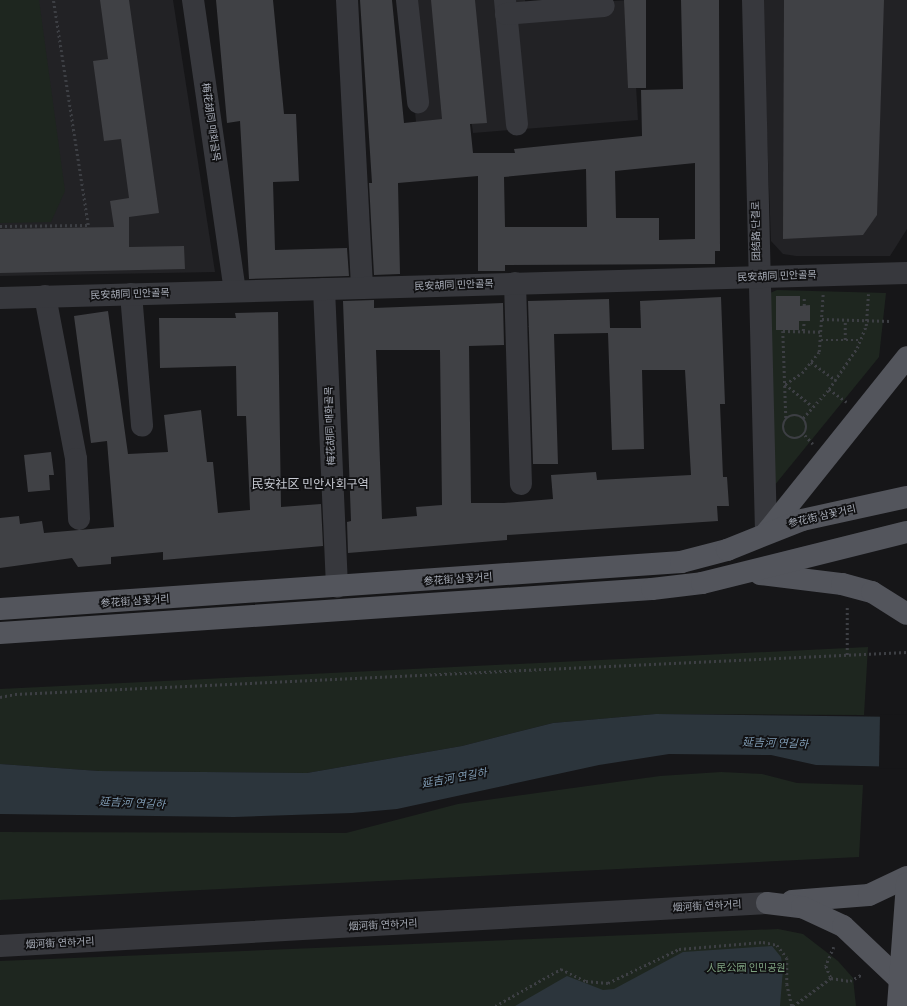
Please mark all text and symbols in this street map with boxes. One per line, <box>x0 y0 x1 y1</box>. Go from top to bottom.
street label: 梅花胡同 매화골목 <box>200 82 222 162</box>
street label: 团结路 단결로 <box>749 201 763 261</box>
street label: 民安胡同 민안골목 <box>737 269 817 283</box>
street label: 民安胡同 민안골목 <box>414 278 494 292</box>
street label: 民安胡同 민안골목 <box>90 287 170 301</box>
street label: 梅花胡同 매화골목 <box>323 386 337 466</box>
district label: 民安社区 민안사회구역 <box>251 477 369 491</box>
street label: 参花街 삼꽃거리 <box>787 502 857 530</box>
street label: 参花街 삼꽃거리 <box>423 571 493 587</box>
street label: 参花街 삼꽃거리 <box>100 593 170 609</box>
water label: 延吉河 연길하 <box>742 735 808 751</box>
water label: 延吉河 연길하 <box>420 766 488 790</box>
water label: 延吉河 연길하 <box>99 795 165 811</box>
street label: 烟河街 연하거리 <box>672 898 742 914</box>
street label: 烟河街 연하거리 <box>348 917 418 933</box>
street label: 烟河街 연하거리 <box>25 935 95 951</box>
park label: 人民公园 인민공원 <box>706 962 786 974</box>

